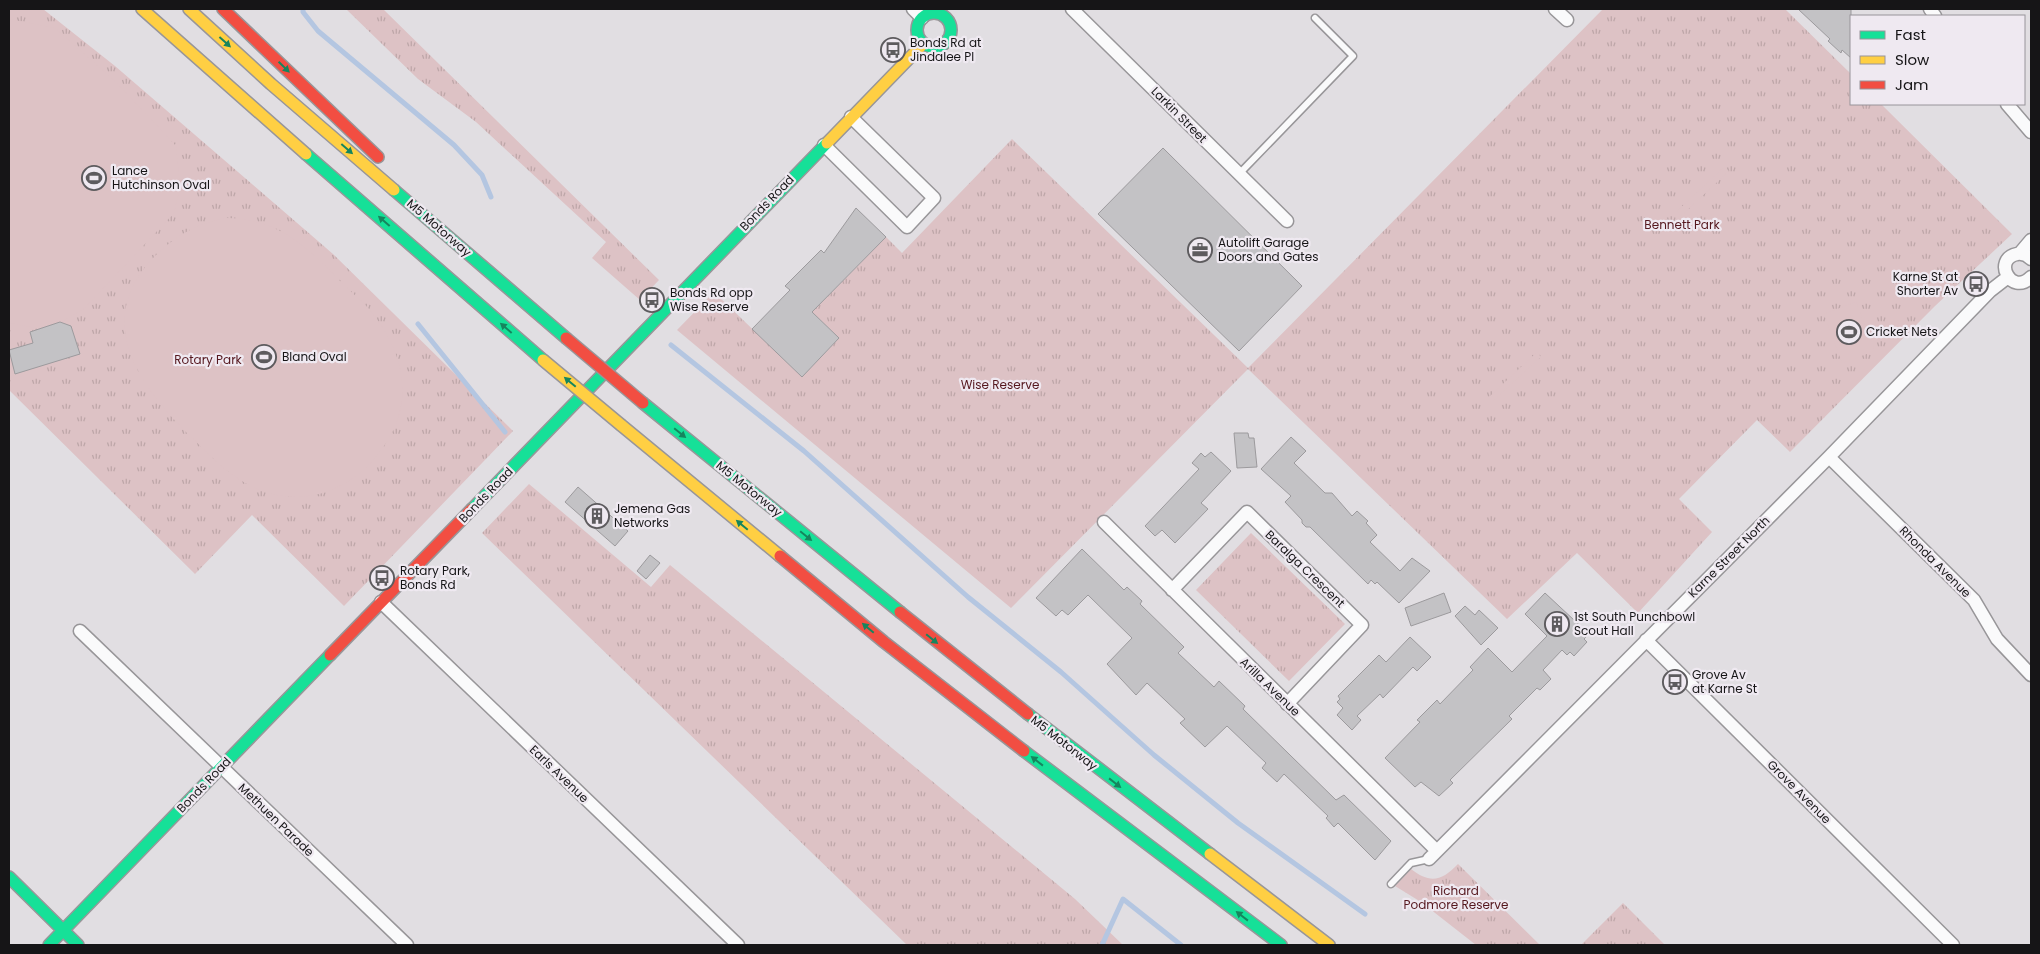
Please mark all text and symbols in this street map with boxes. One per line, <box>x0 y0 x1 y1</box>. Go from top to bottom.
legend <box>1850 15 2025 105</box>
text: Fast <box>1895 24 1926 45</box>
place label: Bonds Rd at Jindalee Pl <box>910 34 981 65</box>
one-way arrow <box>218 36 230 48</box>
bus stop icon: Bonds Rd at Jindalee Pl <box>880 37 906 63</box>
text: Slow <box>1895 49 1930 70</box>
one-way arrow <box>277 61 289 73</box>
text: Jam <box>1895 74 1929 95</box>
street label: Larkin Street <box>1148 83 1211 146</box>
one-way arrow <box>340 143 352 155</box>
place label: Lance Hutchinson Oval <box>112 162 210 193</box>
sports icon: Lance Hutchinson Oval <box>81 165 107 191</box>
street label: Bonds Road <box>736 171 798 234</box>
street label: M5 Motorway <box>403 195 475 261</box>
one-way arrow <box>377 216 390 227</box>
park label: Bennett Park <box>1644 216 1720 233</box>
place label: Autolift Garage Doors and Gates <box>1218 234 1318 265</box>
office icon: Autolift Garage Doors and Gates <box>1187 237 1213 263</box>
place label: Karne St at Shorter Av <box>1893 268 1958 299</box>
bus stop icon: Karne St at Shorter Av <box>1963 271 1989 297</box>
place label: Bonds Rd opp Wise Reserve <box>670 284 753 315</box>
bus stop icon: Bonds Rd opp Wise Reserve <box>639 287 665 313</box>
sports icon: Cricket Nets <box>1836 319 1862 345</box>
one-way arrow <box>500 322 513 333</box>
place label: Cricket Nets <box>1866 323 1938 340</box>
sports icon: Bland Oval <box>251 344 277 370</box>
place label: Bland Oval <box>282 348 347 365</box>
park label: Rotary Park <box>174 351 243 368</box>
park label: Wise Reserve <box>961 376 1039 393</box>
one-way arrow <box>564 377 577 388</box>
one-way arrow <box>674 428 687 439</box>
street label: M5 Motorway <box>713 457 786 521</box>
street label: Bonds Road <box>455 463 517 526</box>
place label: Jemena Gas Networks <box>614 500 690 531</box>
building icon: Jemena Gas Networks <box>584 503 610 529</box>
street label: Karne Street North <box>1684 512 1773 601</box>
one-way arrow <box>736 519 749 530</box>
street label: Rhonda Avenue <box>1896 522 1975 601</box>
street label: Baralga Crescent <box>1262 526 1349 611</box>
one-way arrow <box>800 531 813 542</box>
place label: Rotary Park, Bonds Rd <box>400 562 471 593</box>
bus stop icon: Rotary Park, Bonds Rd <box>369 565 395 591</box>
place label: 1st South Punchbowl Scout Hall <box>1574 608 1695 639</box>
building icon: 1st South Punchbowl Scout Hall <box>1544 611 1570 637</box>
one-way arrow <box>861 623 874 634</box>
one-way arrow <box>925 633 938 644</box>
street label: Arilla Avenue <box>1236 654 1304 720</box>
place label: Grove Av at Karne St <box>1692 666 1757 697</box>
bus stop icon: Grove Av at Karne St <box>1662 669 1688 695</box>
street label: M5 Motorway <box>1027 711 1101 774</box>
street label: Earls Avenue <box>526 741 593 806</box>
street label: Bonds Road <box>173 753 235 816</box>
one-way arrow <box>1030 756 1044 766</box>
street label: Grove Avenue <box>1764 756 1835 827</box>
one-way arrow <box>1108 777 1121 788</box>
street label: Methuen Parade <box>235 779 318 860</box>
park label: Richard Podmore Reserve <box>1404 882 1509 913</box>
one-way arrow <box>1236 910 1249 921</box>

